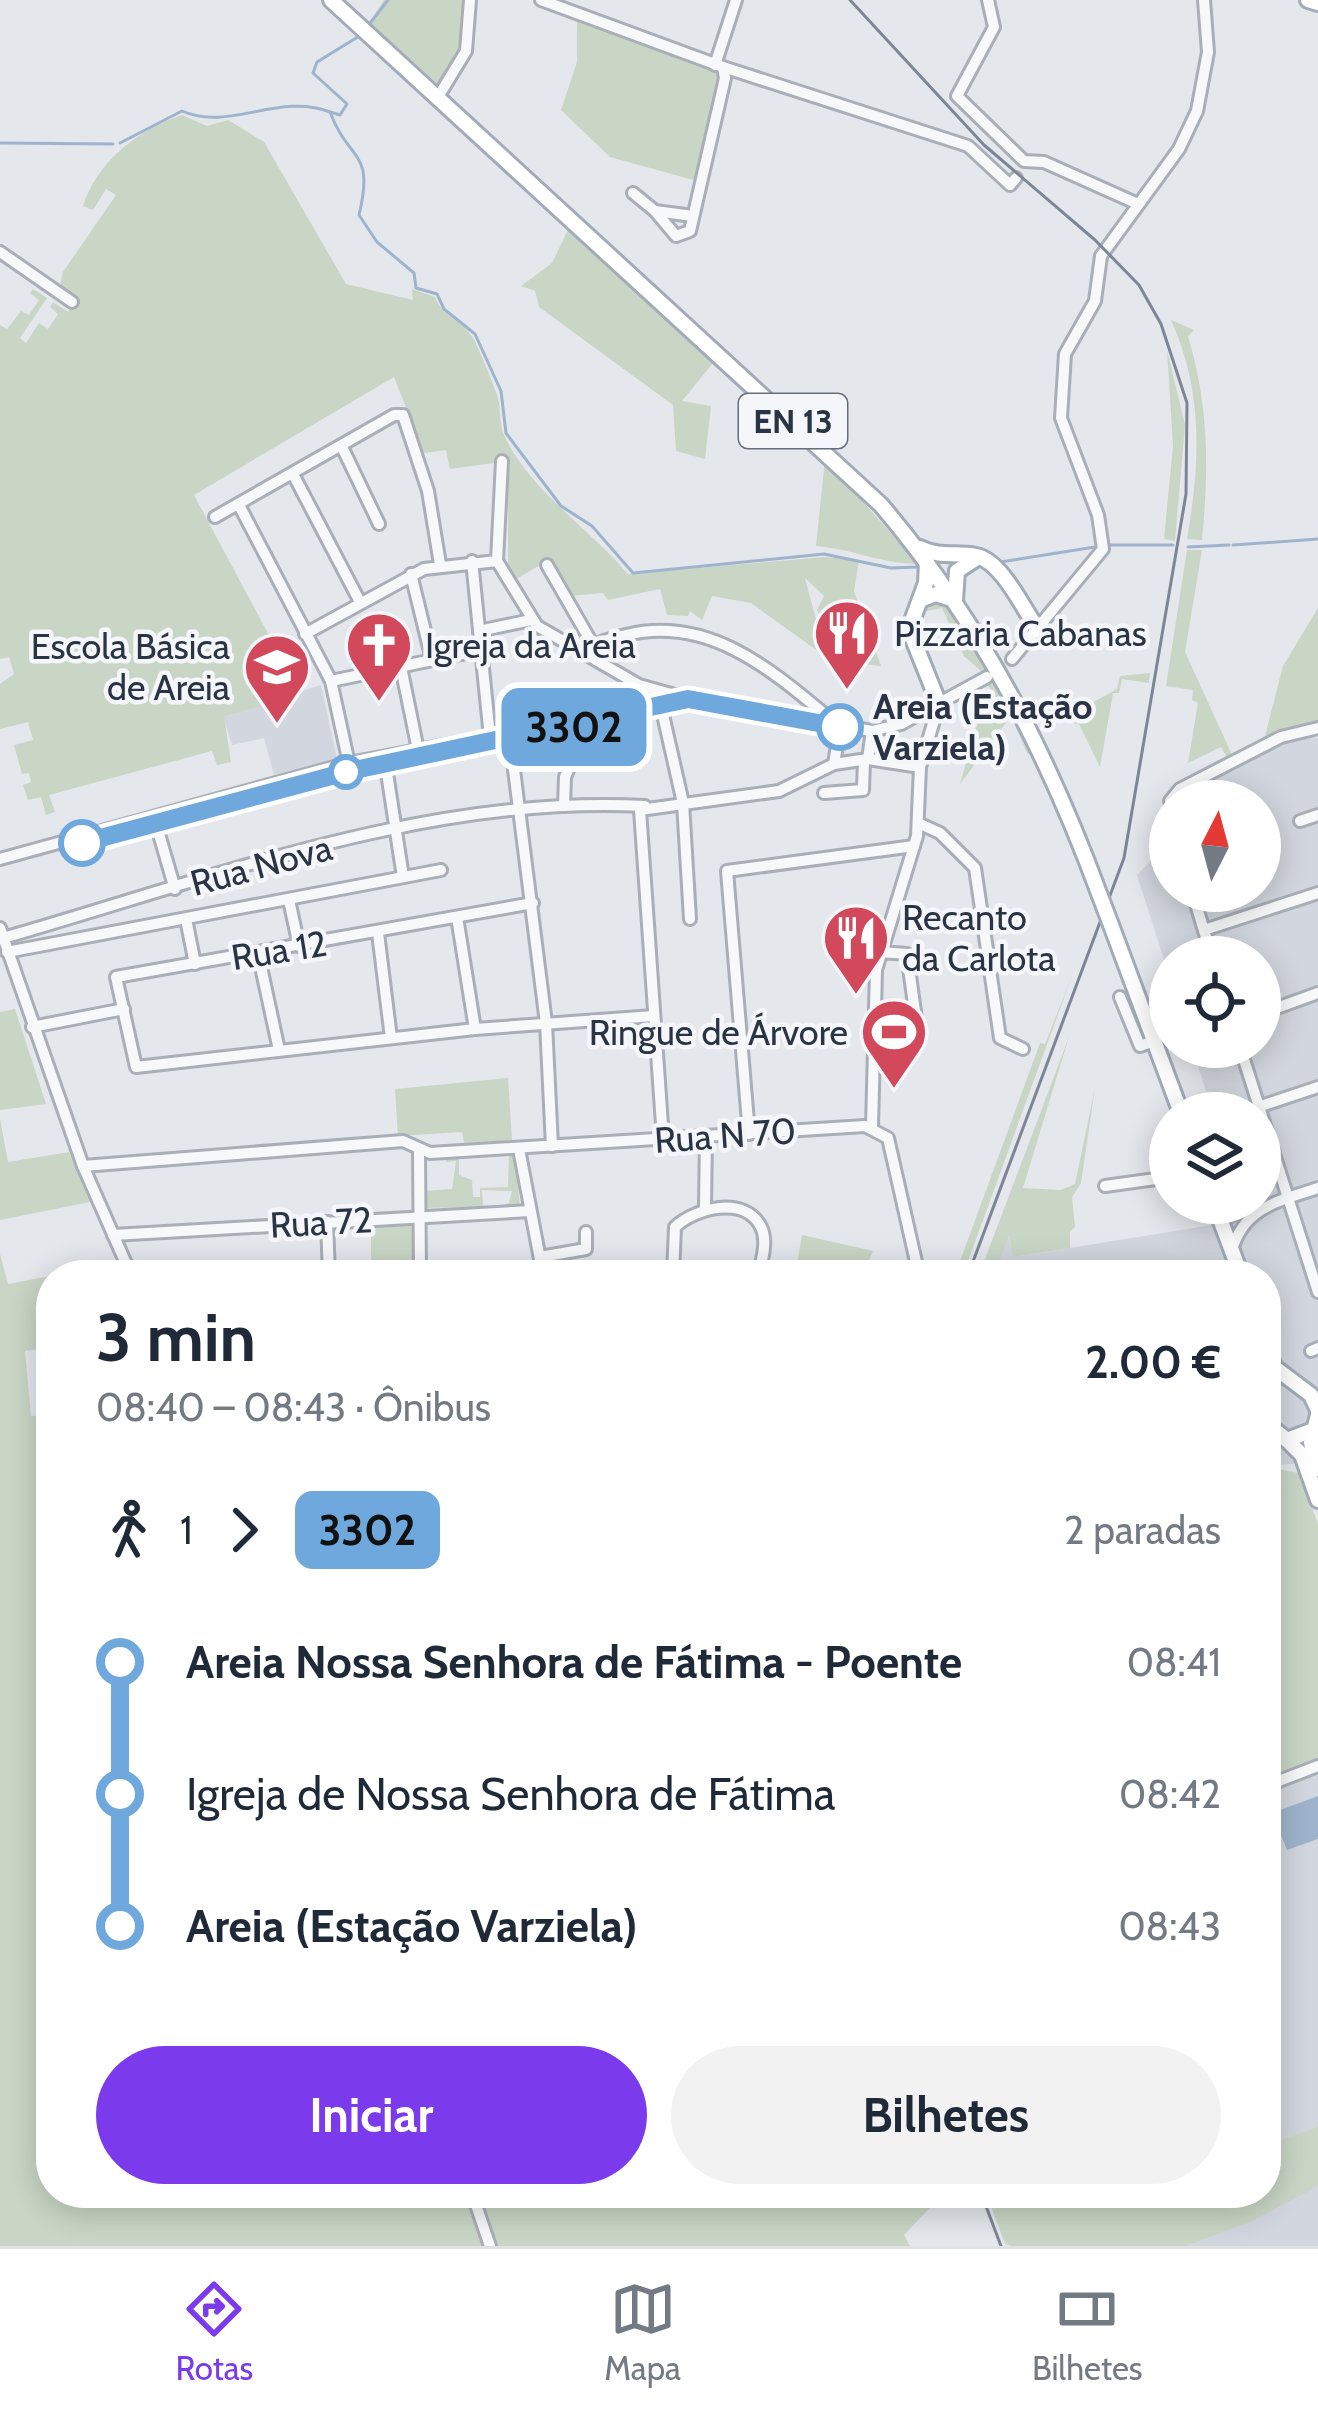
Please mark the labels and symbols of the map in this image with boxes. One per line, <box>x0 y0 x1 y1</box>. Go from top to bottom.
road number: EN 13 <box>739 394 847 448</box>
restaurant icon: Pizzaria Cabanas <box>812 598 882 692</box>
church icon: Igreja da Areia <box>344 610 414 704</box>
place label: Pizzaria Cabanas <box>894 611 1147 655</box>
place label: Igreja da Areia <box>425 623 636 667</box>
place label: Escola Básica de Areia <box>31 624 230 709</box>
school or university icon: Escola Básica de Areia <box>242 632 312 726</box>
place label: Areia (Estação Varziela) <box>873 684 1093 769</box>
line badge: 3302 <box>490 688 658 766</box>
marker: Areia (Estação Varziela) <box>818 705 862 749</box>
unlabelled marker <box>330 756 362 788</box>
north arrow <box>1149 780 1281 912</box>
unlabelled marker <box>60 821 104 865</box>
street label: Rua Nova <box>185 825 337 905</box>
place label: Recanto da Carlota <box>902 895 1055 980</box>
restaurant icon: Recanto da Carlota <box>821 903 891 997</box>
street label: Rua 12 <box>228 921 330 979</box>
sports icon: Ringue de Árvore <box>859 997 929 1091</box>
place label: Ringue de Árvore <box>589 1010 848 1054</box>
street label: Rua N 70 <box>653 1108 797 1162</box>
street label: Rua 72 <box>269 1197 373 1247</box>

